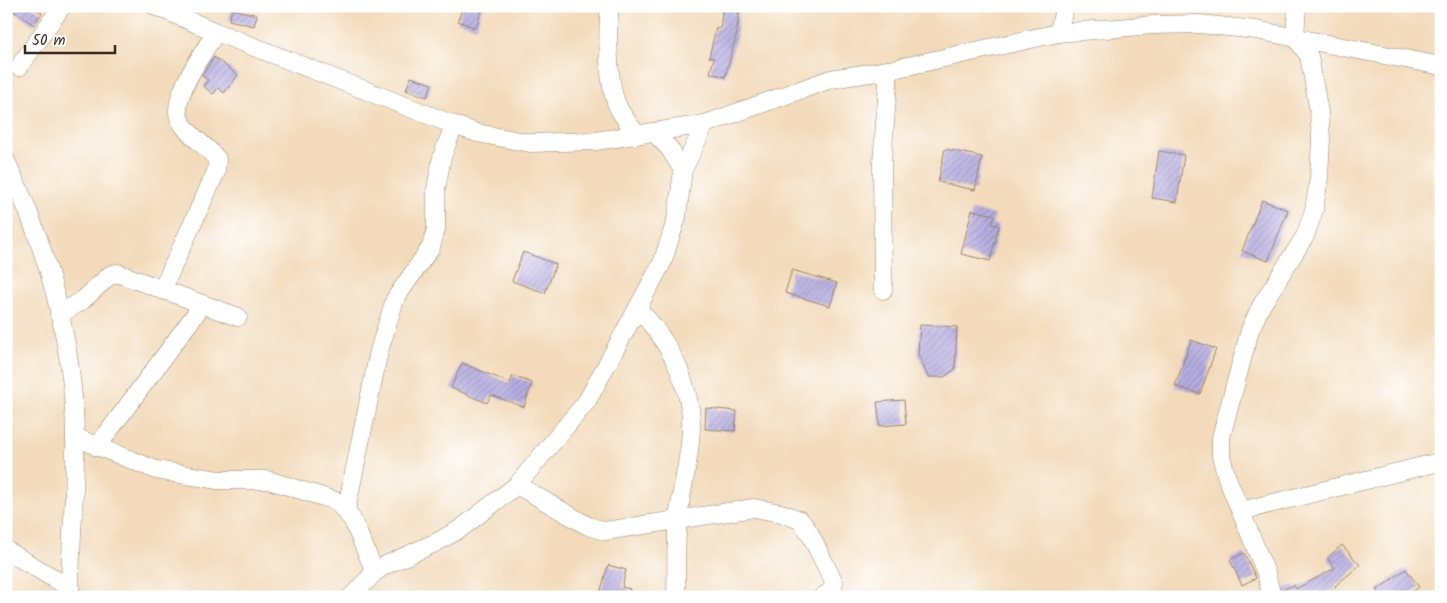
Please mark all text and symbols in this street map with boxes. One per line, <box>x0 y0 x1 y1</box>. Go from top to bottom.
scale bar <box>25 22 115 54</box>
text: 50 m <box>32 29 66 53</box>

